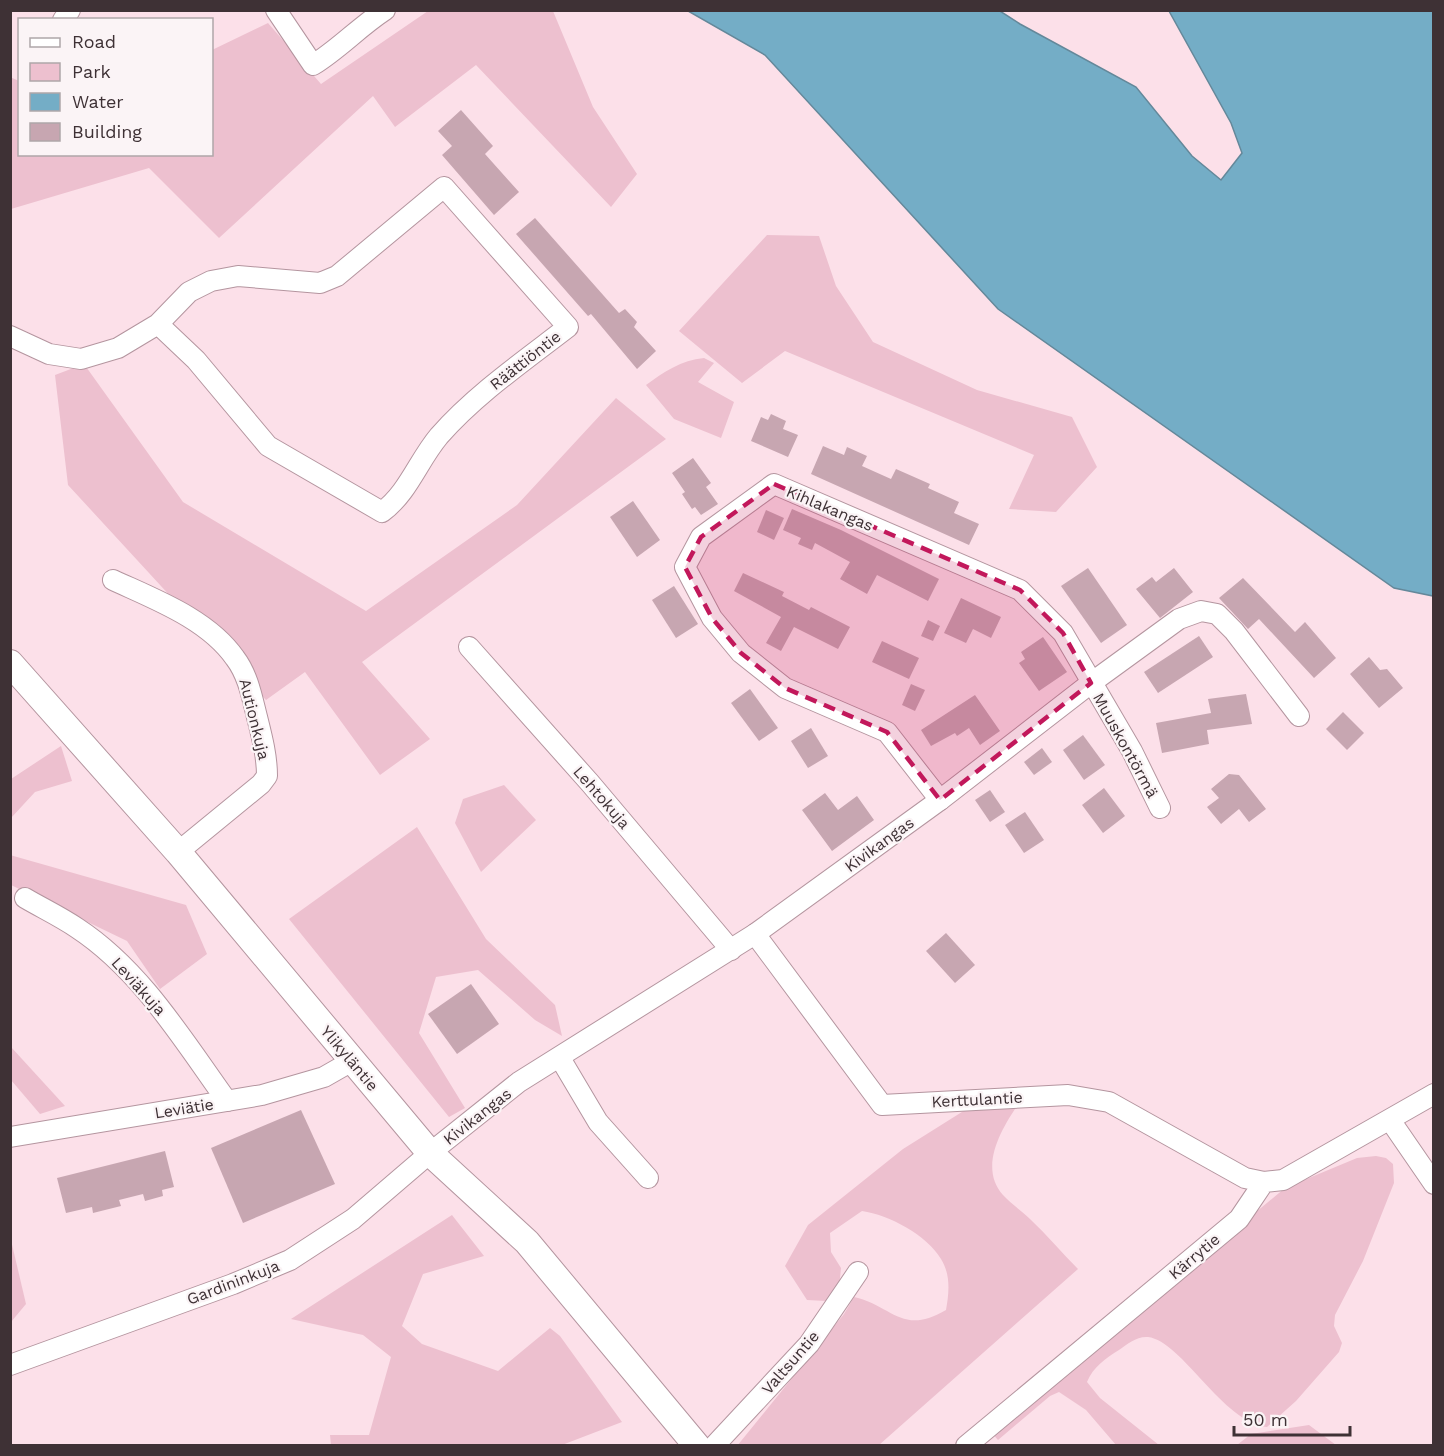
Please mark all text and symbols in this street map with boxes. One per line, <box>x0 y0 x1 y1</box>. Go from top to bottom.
legend <box>18 18 213 156</box>
text: Road <box>72 31 116 52</box>
text: Park <box>72 61 111 82</box>
text: Water <box>72 91 124 112</box>
text: Building <box>72 121 142 142</box>
street label: Räättiöntie <box>486 327 565 394</box>
street label: Kihlakangas <box>784 482 876 535</box>
street label: Autionkuja <box>235 677 274 762</box>
street label: Muuskontörmä <box>1089 689 1162 801</box>
street label: Lehtokuja <box>569 762 634 833</box>
street label: Kivikangas <box>841 813 918 876</box>
street label: Leviäkuja <box>107 953 170 1020</box>
street label: Ylikyläntie <box>317 1022 382 1095</box>
street label: Kivikangas <box>439 1084 515 1149</box>
street label: Kerttulantie <box>931 1088 1023 1111</box>
street label: Leviätie <box>153 1094 215 1123</box>
street label: Kärrytie <box>1165 1230 1224 1283</box>
street label: Gardininkuja <box>184 1256 282 1309</box>
street label: Valtsuntie <box>758 1327 823 1398</box>
scale bar <box>1234 1399 1350 1437</box>
text: 50 m <box>1243 1409 1288 1430</box>

